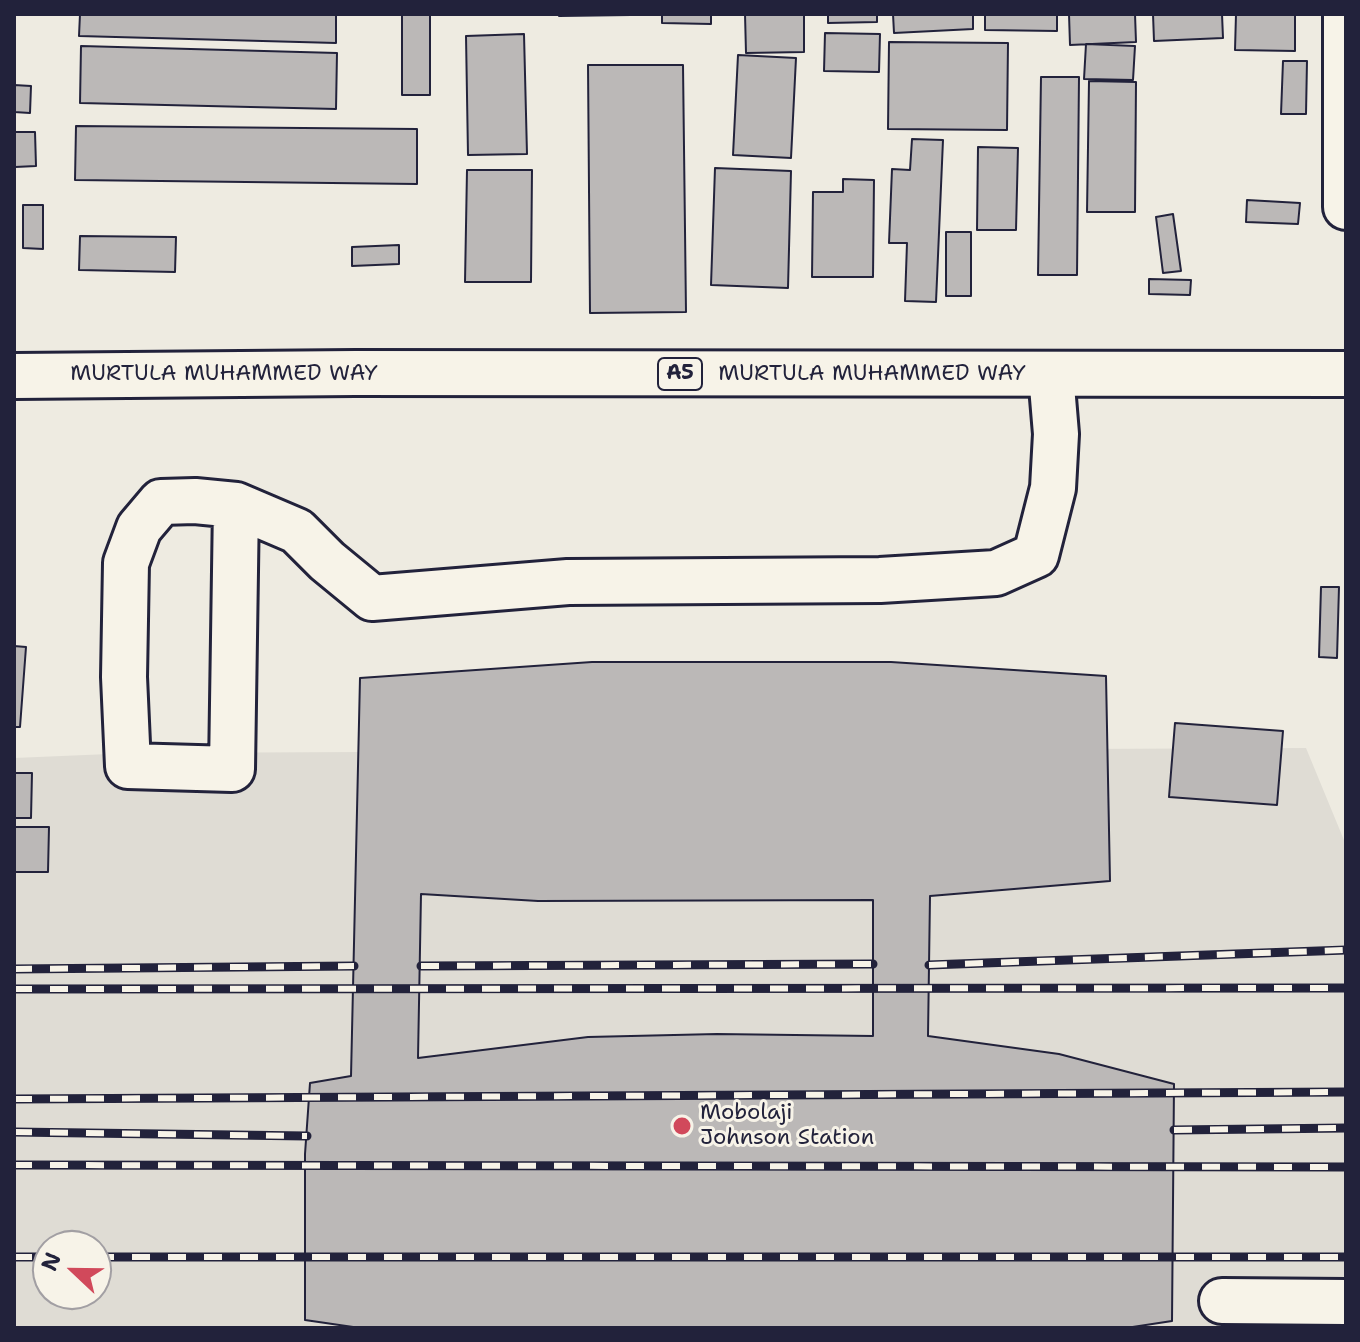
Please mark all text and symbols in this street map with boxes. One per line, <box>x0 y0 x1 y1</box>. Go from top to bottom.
road number: A5 <box>658 358 702 390</box>
street label: MURTULA MUHAMMED WAY <box>70 361 378 387</box>
street label: MURTULA MUHAMMED WAY <box>718 361 1026 387</box>
place label: Mobolaji Johnson Station <box>700 1100 874 1152</box>
marker: Mobolaji Johnson Station <box>671 1115 693 1137</box>
north arrow <box>32 1230 112 1310</box>
text: N <box>34 1248 68 1275</box>

